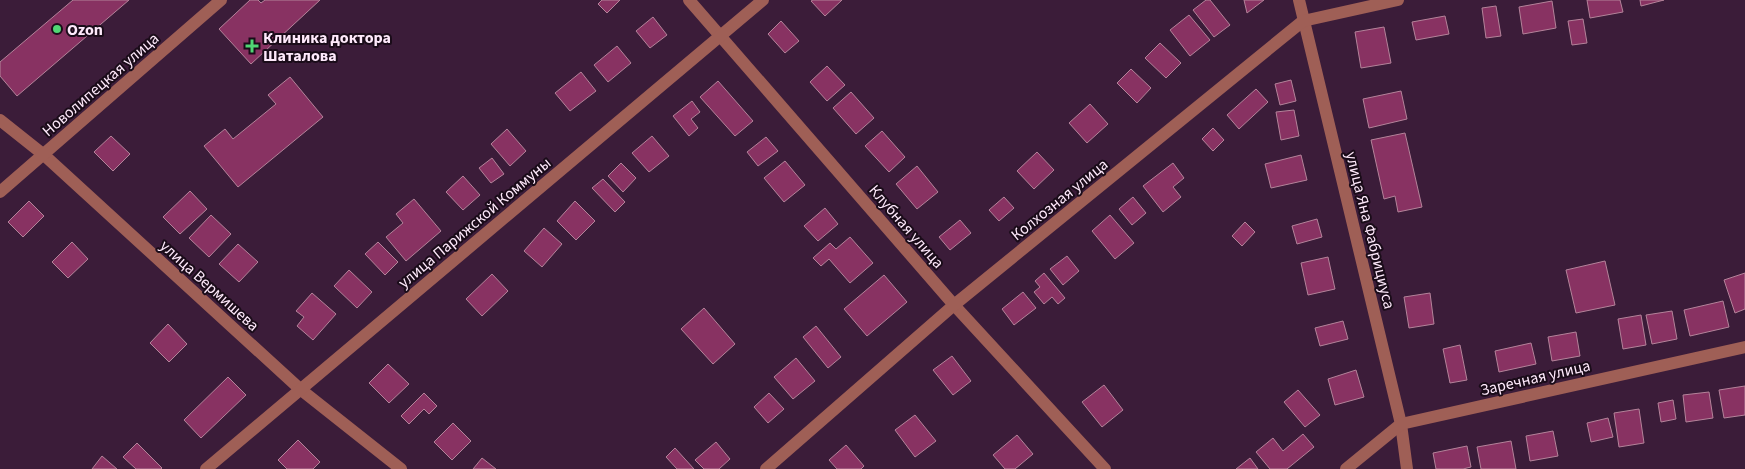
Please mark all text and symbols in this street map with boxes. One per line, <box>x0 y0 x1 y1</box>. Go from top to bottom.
place label: Ozon <box>67 19 103 41</box>
marker: Ozon <box>51 23 63 35</box>
place label: Клиника доктора Шаталова <box>263 27 391 67</box>
street label: Новолипецкая улица <box>37 28 164 142</box>
marker: Клиника доктора Шаталова <box>245 39 259 53</box>
street label: улица Яна Фабрициуса <box>1340 149 1400 311</box>
street label: улица Парижской Коммуны <box>394 152 556 293</box>
street label: Колхозная улица <box>1006 154 1113 246</box>
street label: Клубная улица <box>864 180 949 273</box>
street label: улица Вермишева <box>155 235 264 336</box>
street label: Заречная улица <box>1478 355 1592 401</box>

